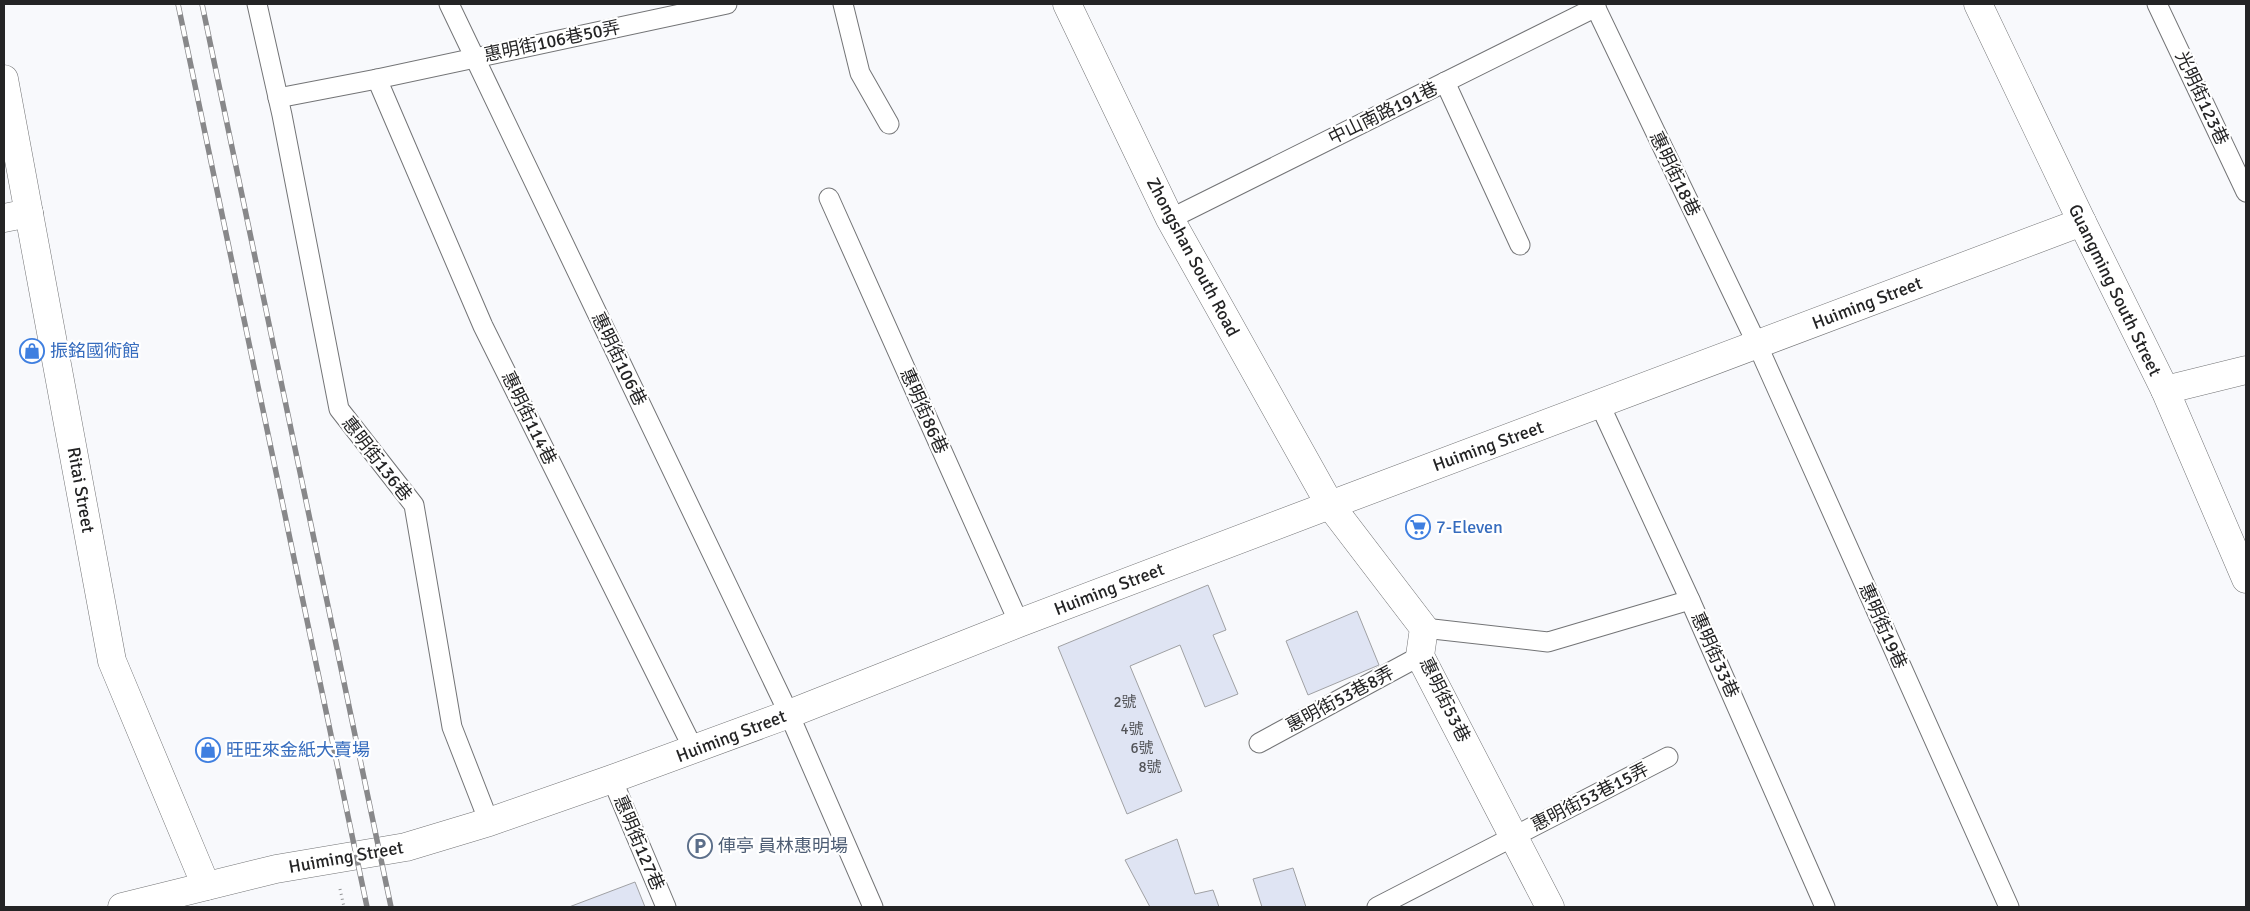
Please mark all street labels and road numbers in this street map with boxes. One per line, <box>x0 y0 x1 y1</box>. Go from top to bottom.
street label: 惠明街106巷50弄 <box>482 16 622 66</box>
street label: 光明街123巷 <box>2171 48 2233 148</box>
street label: 中山南路191巷 <box>1325 77 1441 149</box>
street label: 惠明街18巷 <box>1645 128 1705 220</box>
street label: Zhongshan South Road <box>1142 174 1244 340</box>
street label: Guangming South Street <box>2064 200 2166 380</box>
street label: Huiming Street <box>1809 272 1925 334</box>
street label: 惠明街106巷 <box>587 309 651 409</box>
street label: 惠明街86巷 <box>895 365 953 457</box>
street label: 惠明街114巷 <box>497 368 561 468</box>
street label: 惠明街136巷 <box>337 412 417 506</box>
street label: Huiming Street <box>1430 416 1546 476</box>
street label: Ritai Street <box>63 445 99 535</box>
street label: Huiming Street <box>1051 558 1167 620</box>
street label: 惠明街19巷 <box>1854 580 1912 672</box>
street label: 惠明街33巷 <box>1686 609 1744 701</box>
street label: 惠明街53巷 <box>1415 654 1475 746</box>
street label: 惠明街53巷8弄 <box>1282 661 1398 737</box>
street label: Huiming Street <box>673 705 789 767</box>
street label: 惠明街53巷15弄 <box>1528 758 1652 836</box>
street label: 惠明街127巷 <box>609 792 669 894</box>
street label: Huiming Street <box>287 836 405 878</box>

